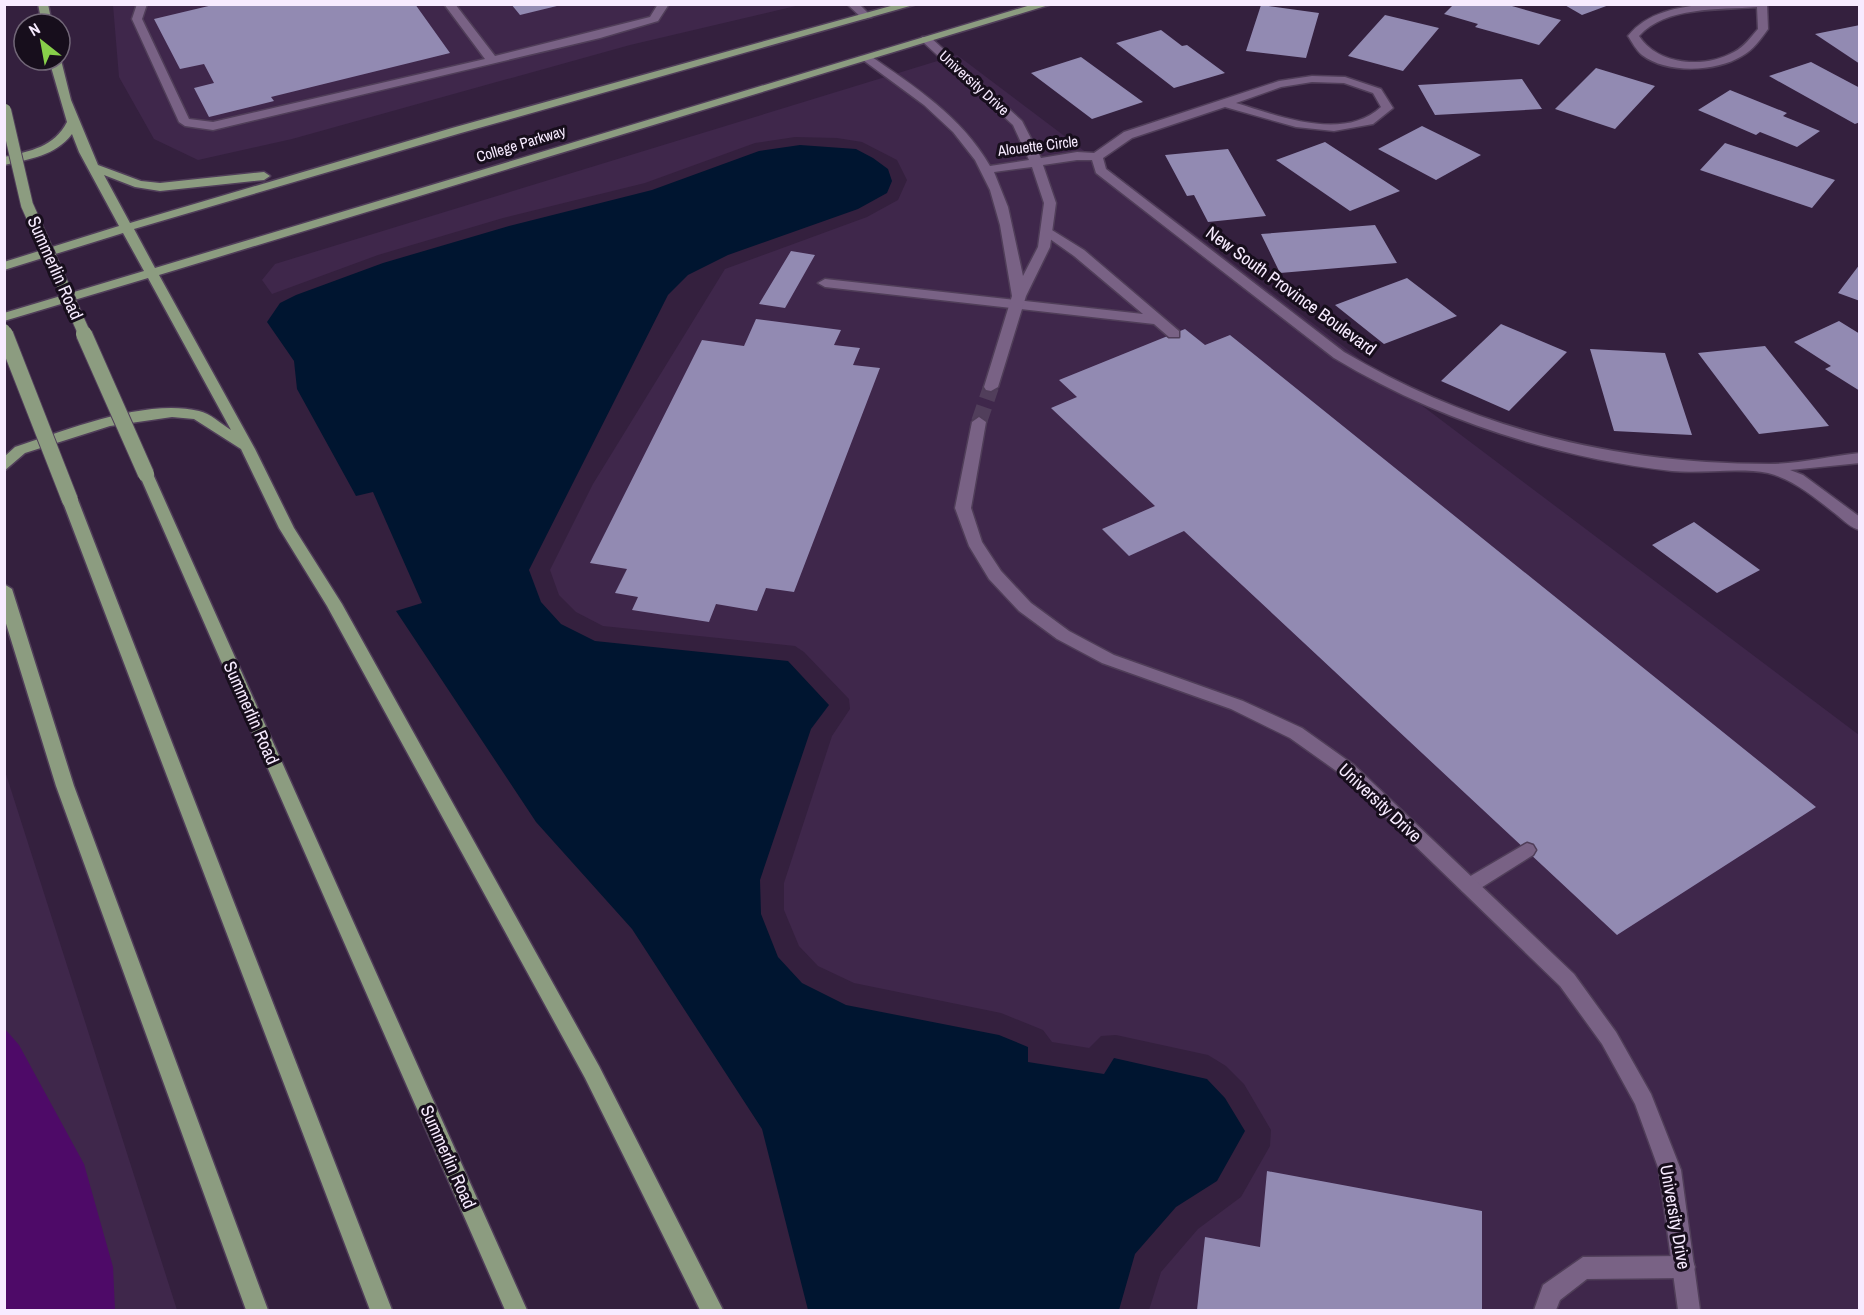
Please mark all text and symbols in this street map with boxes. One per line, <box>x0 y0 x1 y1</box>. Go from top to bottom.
north arrow <box>12 12 72 72</box>
text: N <box>25 17 44 41</box>
street label: University Drive <box>935 45 1014 120</box>
street label: College Parkway <box>474 120 569 167</box>
street label: Alouette Circle <box>996 130 1079 161</box>
street label: Summerlin Road <box>22 212 89 323</box>
street label: New South Province Boulevard <box>1201 220 1382 361</box>
street label: Summerlin Road <box>218 657 285 768</box>
street label: University Drive <box>1333 757 1428 848</box>
street label: Summerlin Road <box>415 1101 482 1212</box>
street label: University Drive <box>1654 1163 1697 1271</box>

